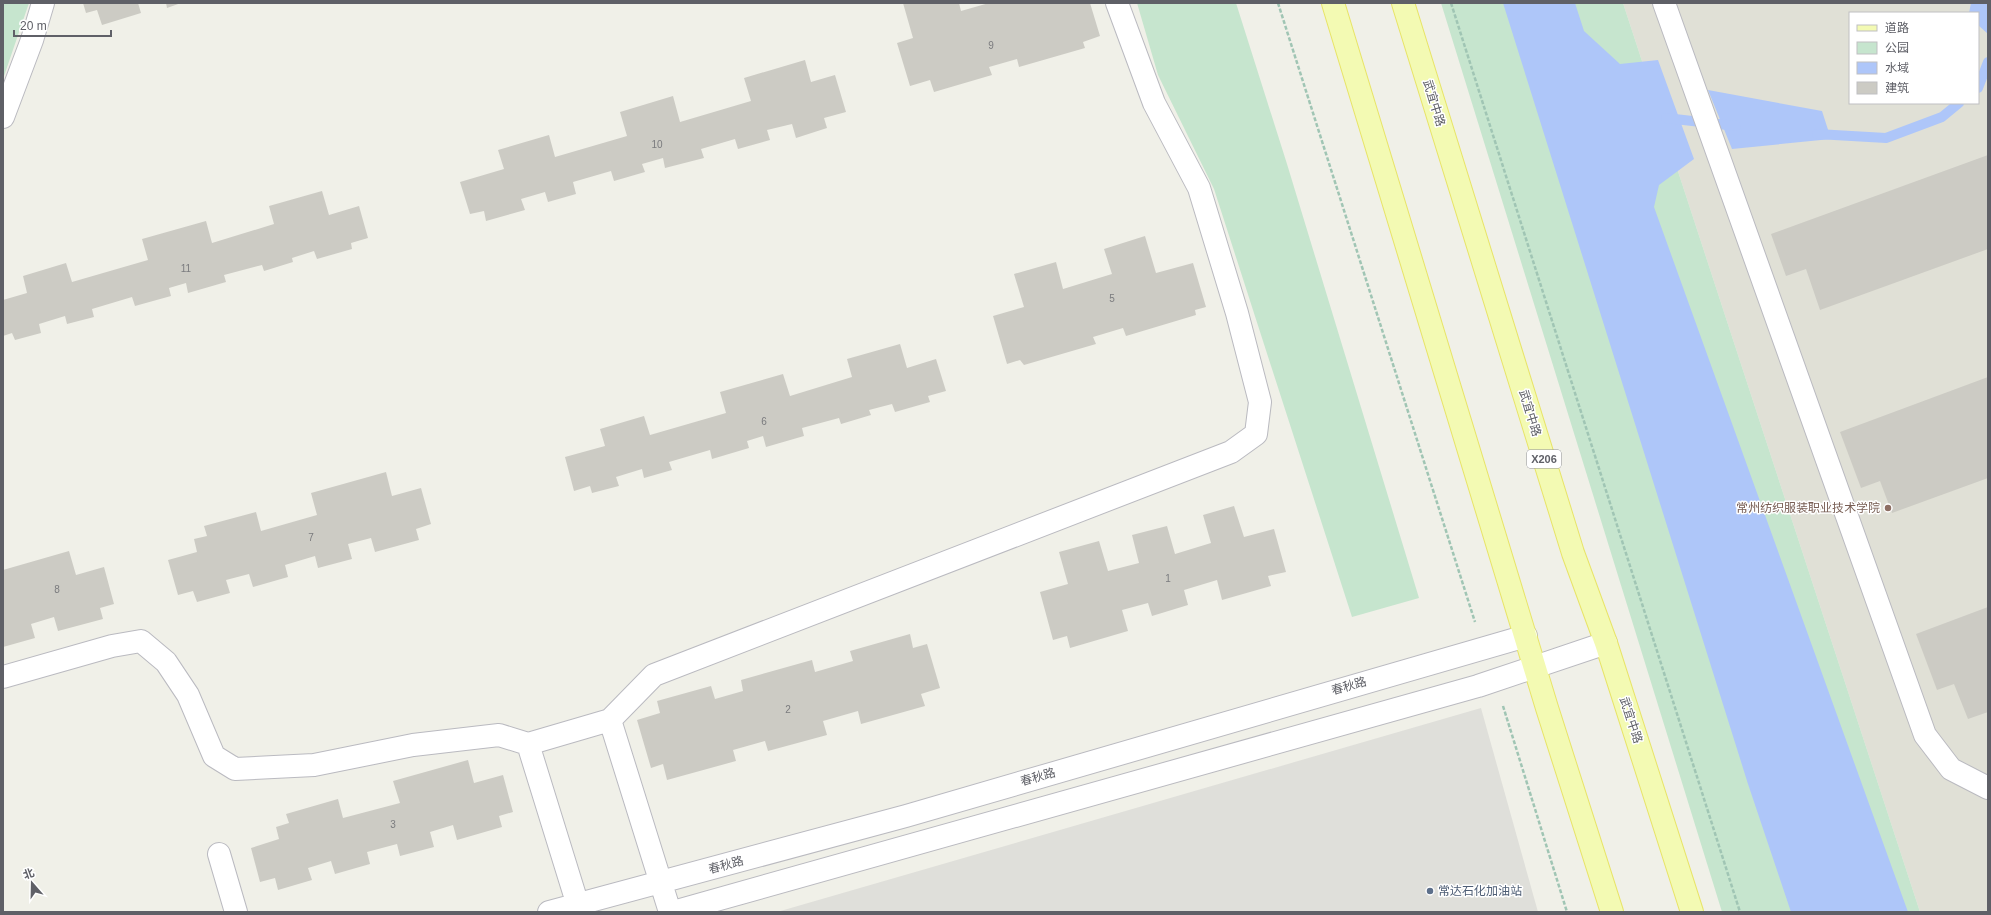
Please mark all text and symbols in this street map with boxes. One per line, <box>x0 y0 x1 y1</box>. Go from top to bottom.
scale bar <box>14 12 111 38</box>
legend <box>1849 12 1979 104</box>
text: 20 m <box>20 19 47 33</box>
text: 道路 <box>1885 21 1909 35</box>
house number: 9 <box>988 40 994 51</box>
text: 公园 <box>1885 41 1909 55</box>
text: 水域 <box>1885 61 1909 75</box>
street label: 武宜中路 <box>1420 78 1448 128</box>
text: 建筑 <box>1885 81 1909 95</box>
house number: 10 <box>651 139 663 150</box>
house number: 11 <box>181 263 192 274</box>
house number: 5 <box>1109 293 1115 304</box>
street label: 武宜中路 <box>1516 388 1544 438</box>
house number: 6 <box>761 416 767 427</box>
road number: X206 <box>1527 450 1561 468</box>
place label: 常州纺织服装职业技术学院 <box>1736 501 1880 515</box>
marker: 常州纺织服装职业技术学院 <box>1883 503 1893 513</box>
house number: 7 <box>308 532 314 543</box>
house number: 1 <box>1165 573 1171 584</box>
house number: 8 <box>54 584 60 595</box>
street label: 春秋路 <box>1330 674 1368 698</box>
street label: 武宜中路 <box>1617 695 1645 745</box>
house number: 2 <box>785 704 791 715</box>
street label: 春秋路 <box>1019 765 1057 789</box>
house number: 3 <box>390 819 396 830</box>
street label: 春秋路 <box>707 854 745 876</box>
north arrow <box>12 863 52 903</box>
text: 北 <box>21 866 36 881</box>
place label: 常达石化加油站 <box>1438 884 1522 898</box>
marker: 常达石化加油站 <box>1425 886 1435 896</box>

